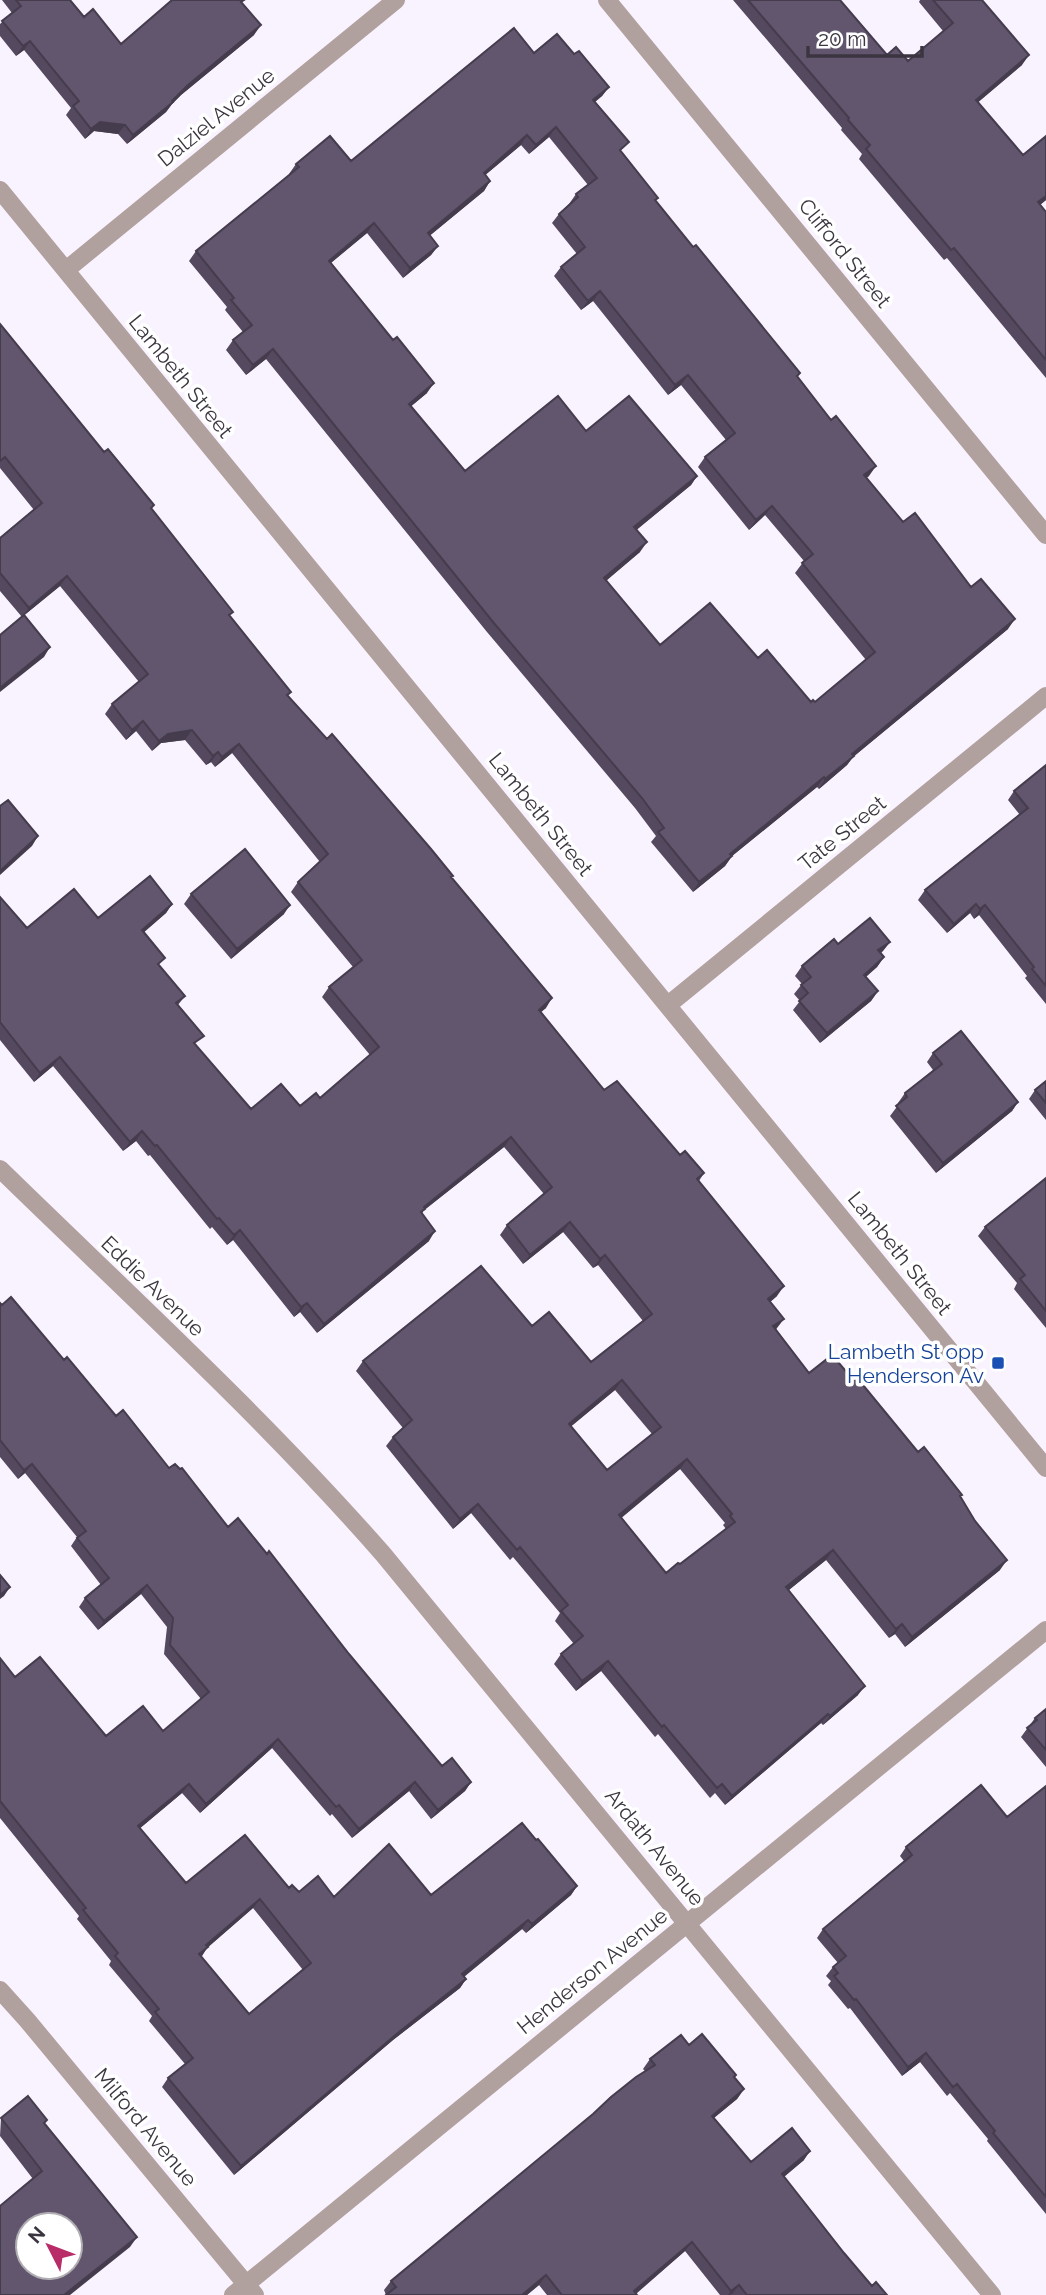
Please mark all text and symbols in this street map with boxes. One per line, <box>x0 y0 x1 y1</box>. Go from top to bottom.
scale bar <box>808 14 922 58</box>
text: 20 m <box>818 26 866 51</box>
street label: Dalziel Avenue <box>153 62 279 172</box>
street label: Clifford Street <box>793 194 897 312</box>
street label: Lambeth Street <box>124 309 238 443</box>
street label: Lambeth Street <box>484 747 598 881</box>
street label: Tate Street <box>793 790 891 876</box>
street label: Lambeth Street <box>843 1186 957 1320</box>
street label: Eddie Avenue <box>96 1230 210 1342</box>
place label: Lambeth St opp Henderson Av <box>828 1339 984 1388</box>
marker: Lambeth St opp Henderson Av <box>990 1355 1006 1371</box>
street label: Ardath Avenue <box>600 1783 710 1911</box>
street label: Henderson Avenue <box>512 1903 672 2039</box>
street label: Milford Avenue <box>89 2063 203 2191</box>
north arrow <box>14 2211 84 2281</box>
text: N <box>23 2222 49 2247</box>

